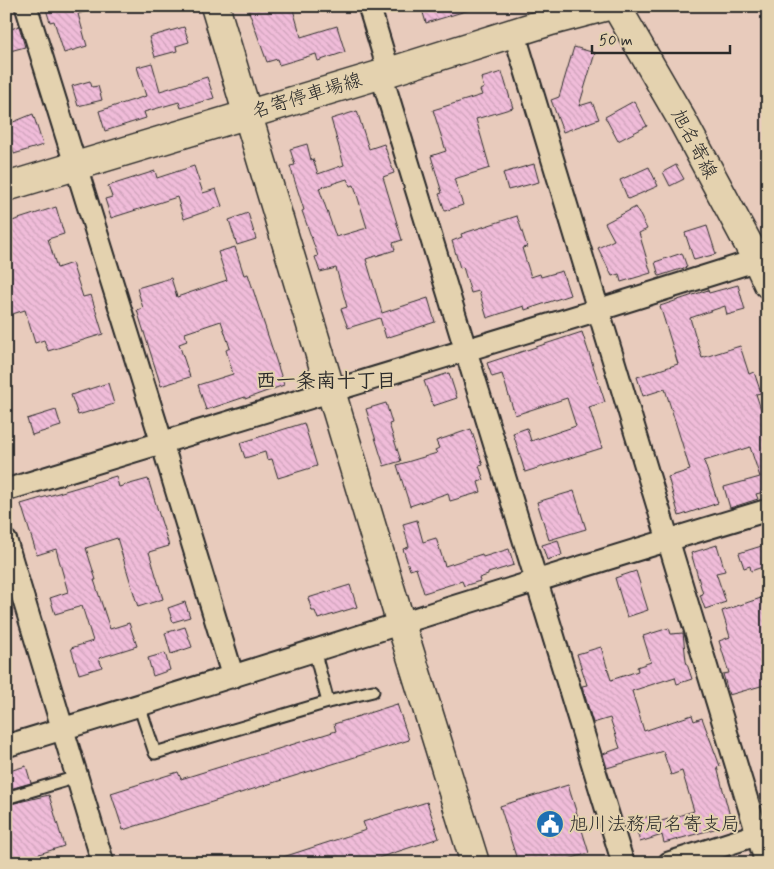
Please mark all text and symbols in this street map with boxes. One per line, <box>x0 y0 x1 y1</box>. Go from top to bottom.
scale bar <box>592 22 729 54</box>
text: 50 m <box>599 31 633 51</box>
street label: 名寄停車場線 <box>249 67 365 125</box>
street label: 旭名寄線 <box>665 105 723 183</box>
district label: 西一条南十丁目 <box>256 368 396 395</box>
public building icon: 旭川法務局名寄支局 <box>535 809 565 839</box>
place label: 旭川法務局名寄支局 <box>569 812 740 837</box>

